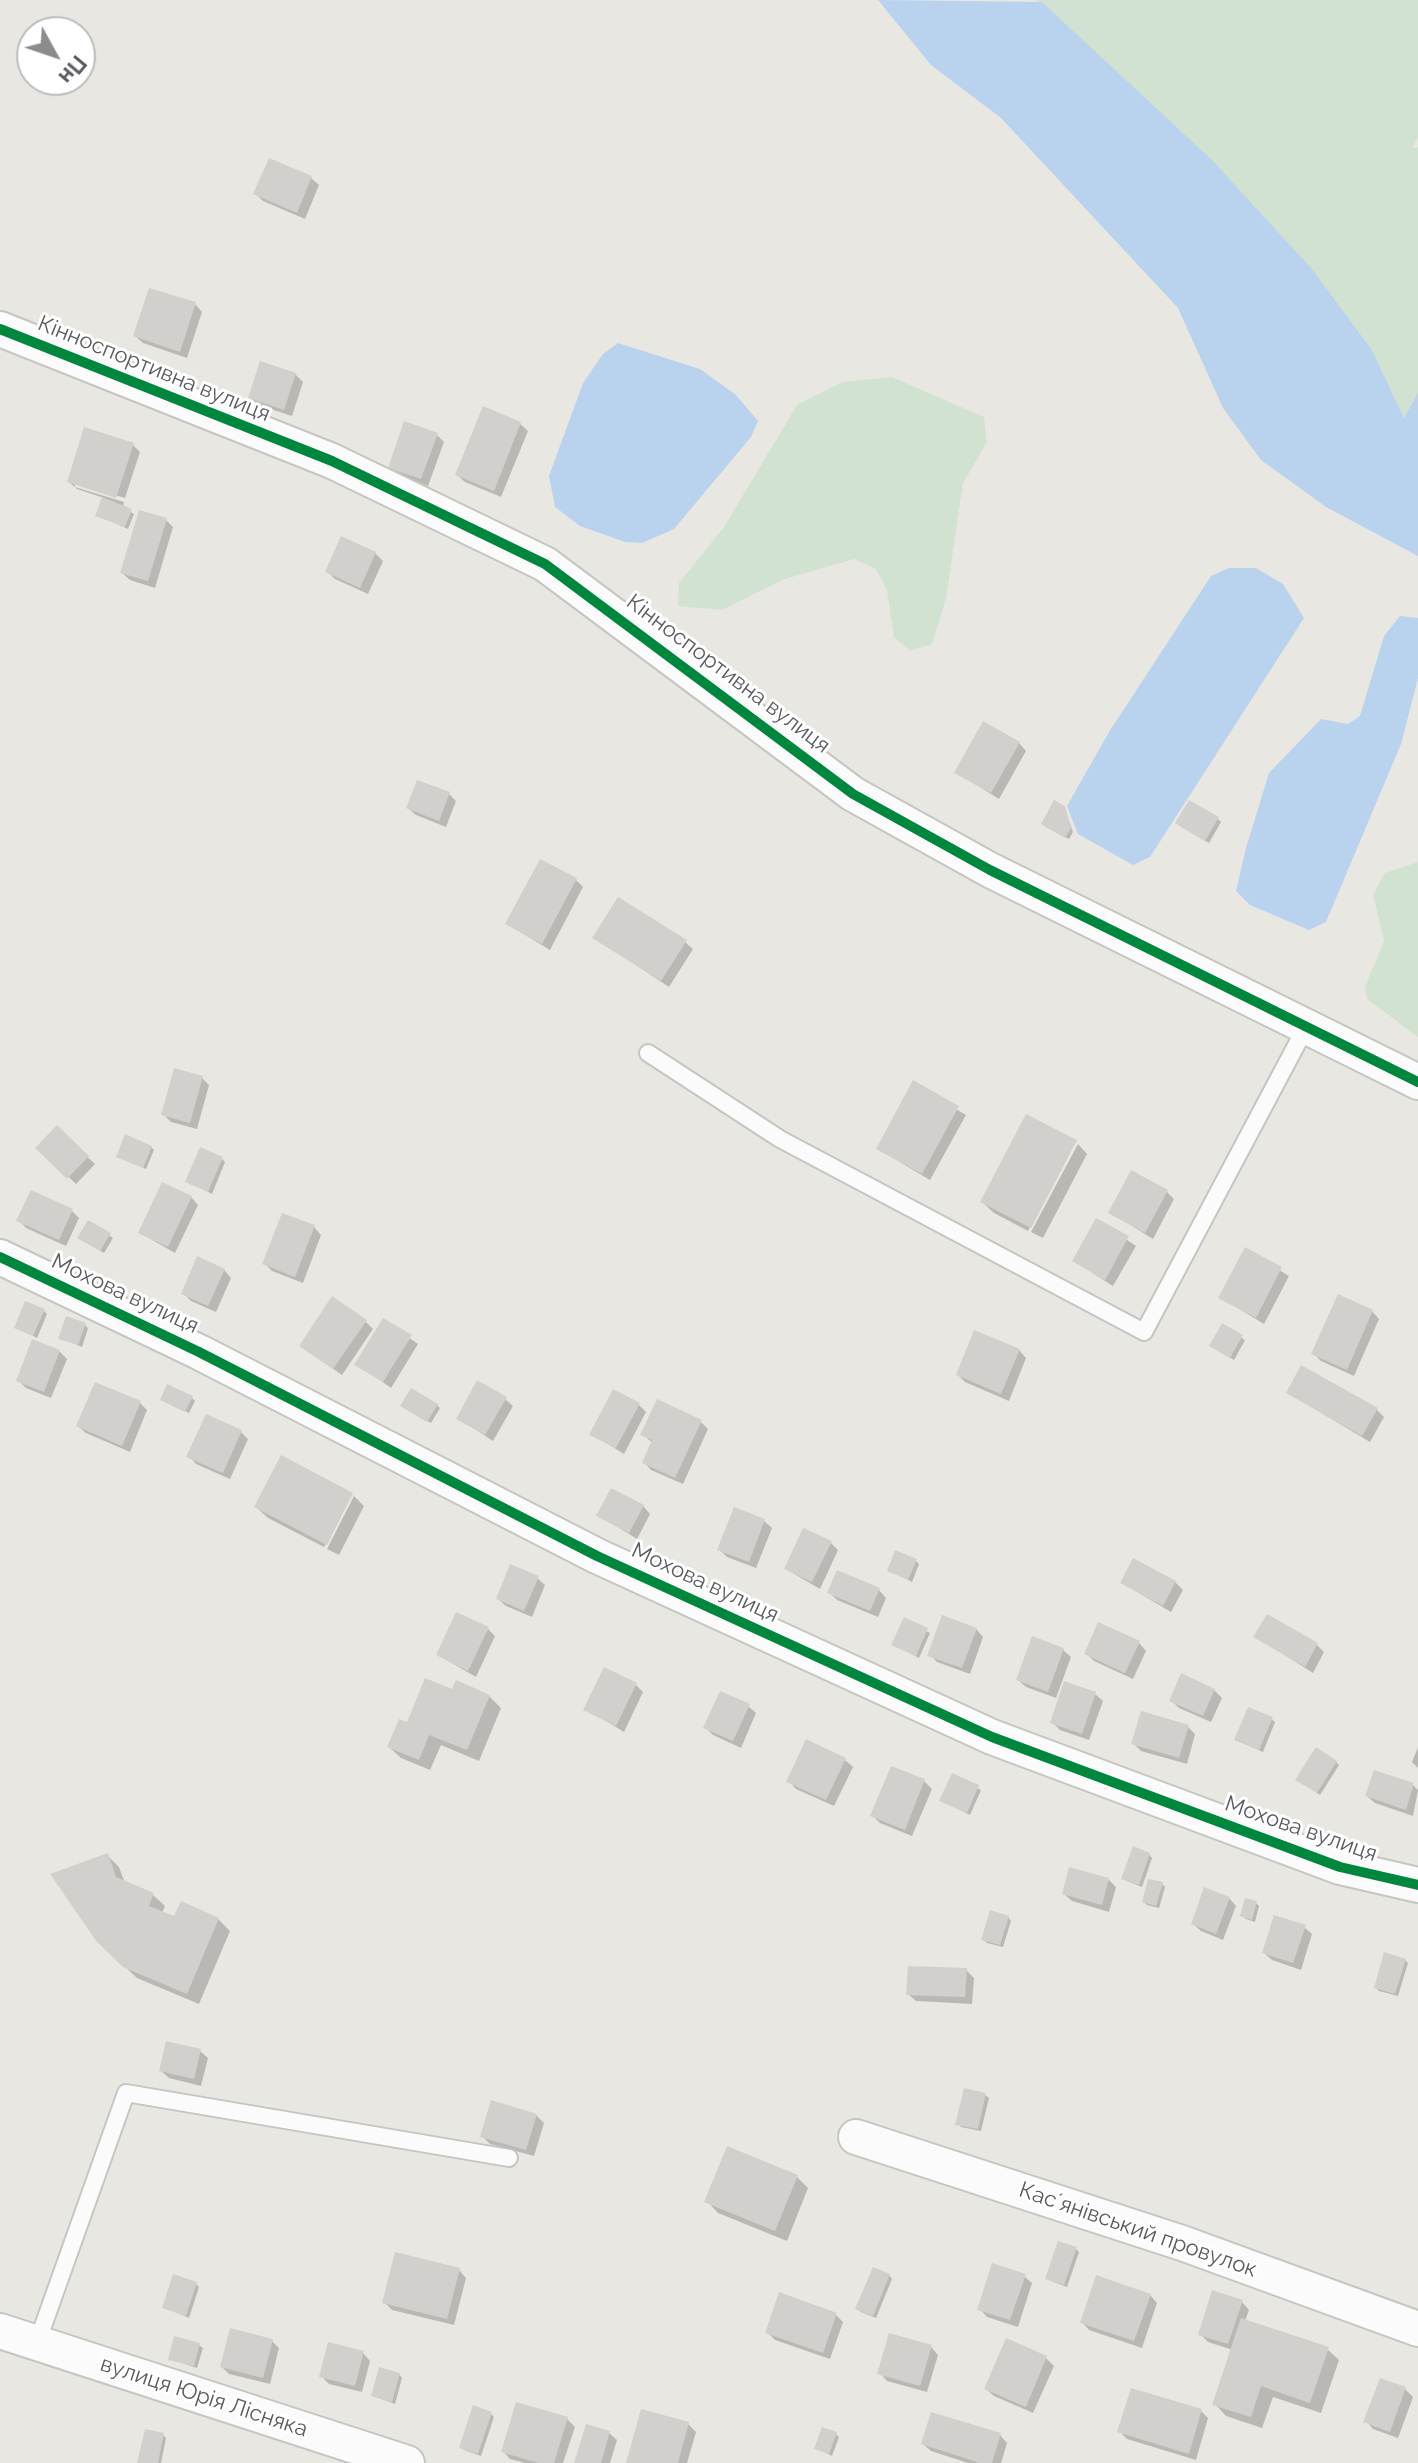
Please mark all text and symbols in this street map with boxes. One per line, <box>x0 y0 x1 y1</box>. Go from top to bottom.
north arrow <box>16 16 96 96</box>
text: Пн <box>53 51 92 90</box>
street label: Кінноспортивна вулиця <box>34 310 274 428</box>
street label: Кінноспортивна вулиця <box>621 589 835 759</box>
street label: Мохова вулиця <box>47 1248 203 1340</box>
street label: Мохова вулиця <box>627 1537 783 1629</box>
street label: Мохова вулиця <box>1221 1791 1381 1867</box>
street label: Касʼянівський провулок <box>1016 2177 1260 2283</box>
street label: вулиця Юрія Лісняка <box>97 2351 311 2443</box>

